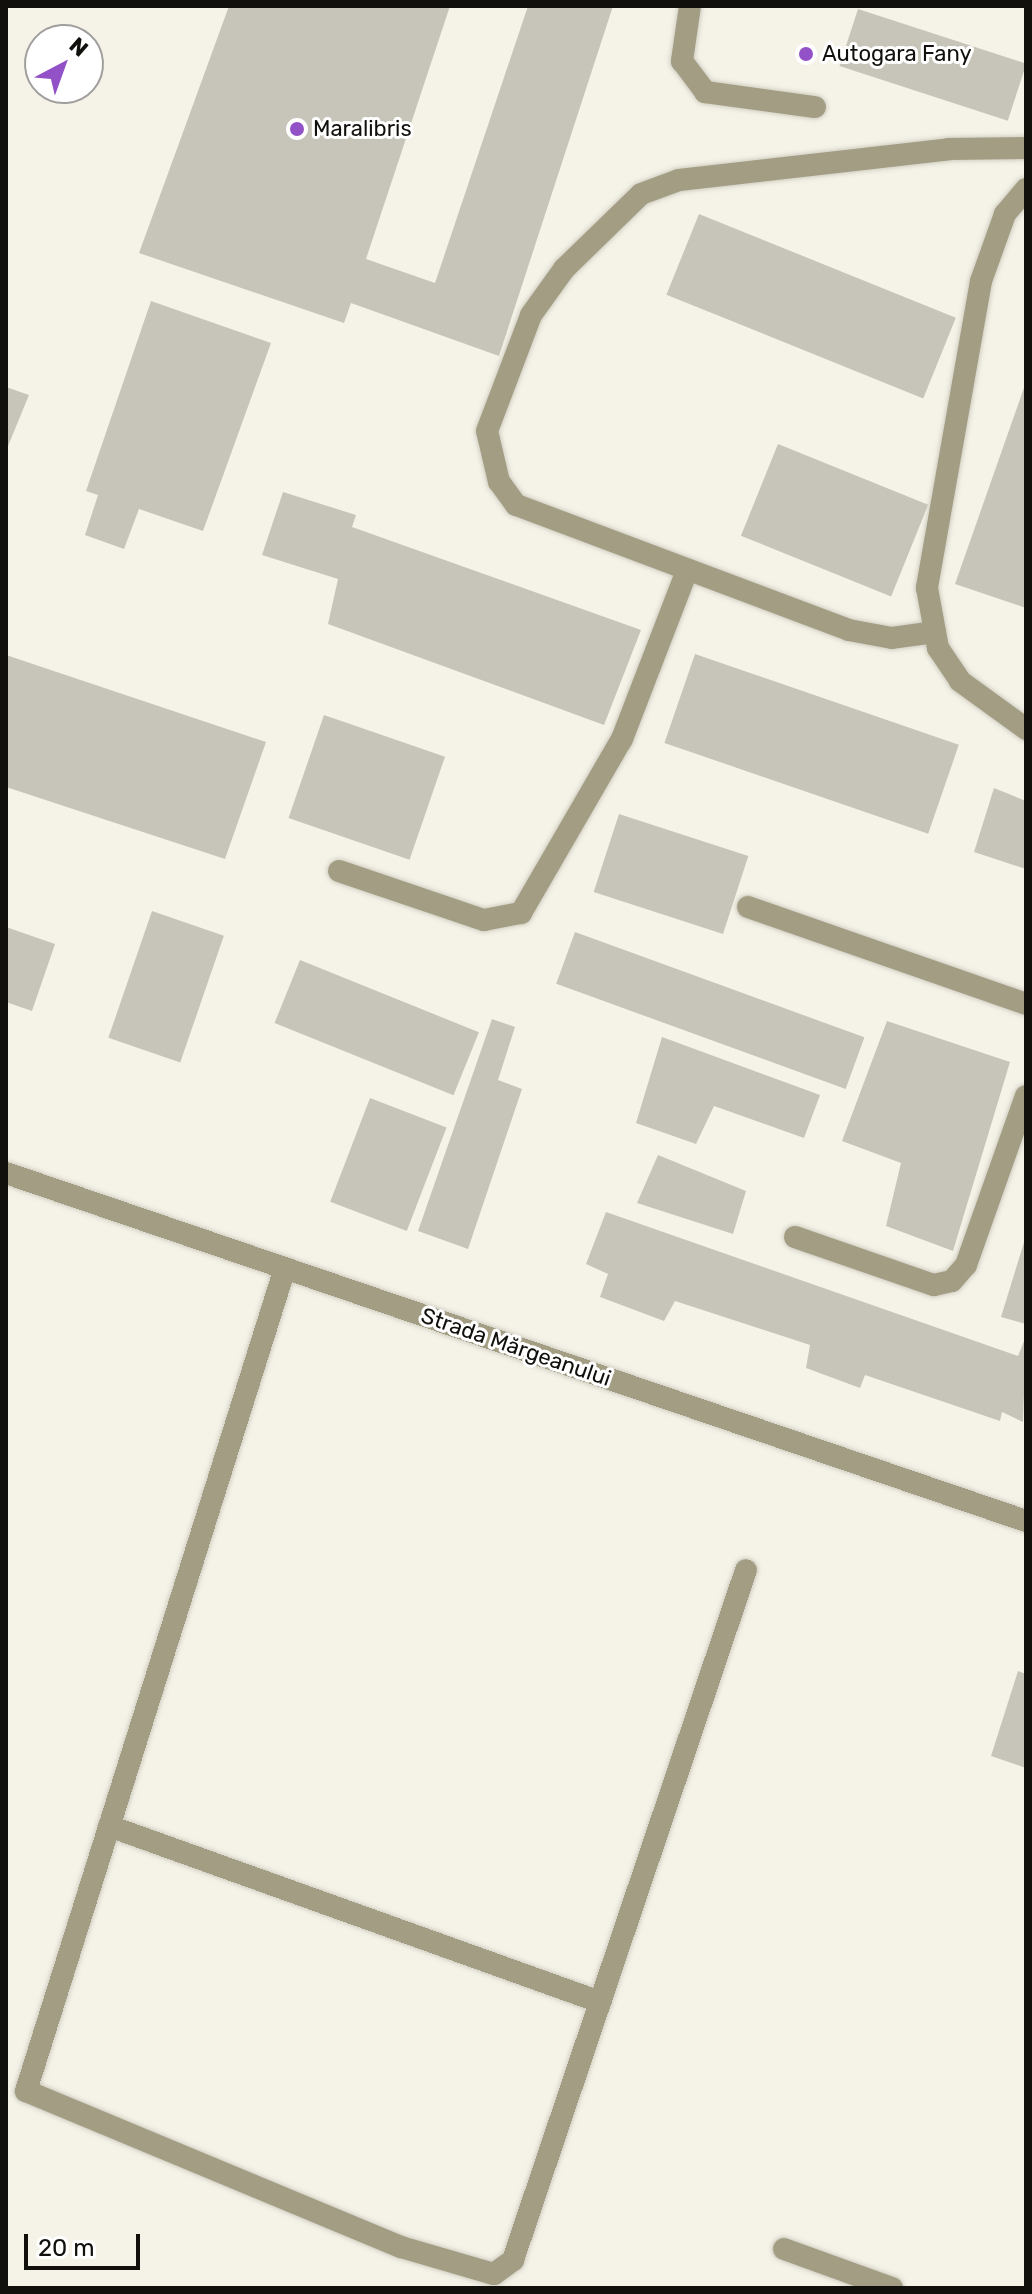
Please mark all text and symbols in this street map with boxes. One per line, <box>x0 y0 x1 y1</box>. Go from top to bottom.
north arrow <box>24 24 104 104</box>
text: N <box>64 32 94 62</box>
place label: Autogara Fany <box>822 41 972 67</box>
marker: Autogara Fany <box>797 45 815 63</box>
place label: Maralibris <box>313 116 412 142</box>
marker: Maralibris <box>288 120 306 138</box>
street label: Strada Mărgeanului <box>418 1302 614 1392</box>
scale bar <box>28 2218 144 2268</box>
text: 20 m <box>38 2234 95 2262</box>

